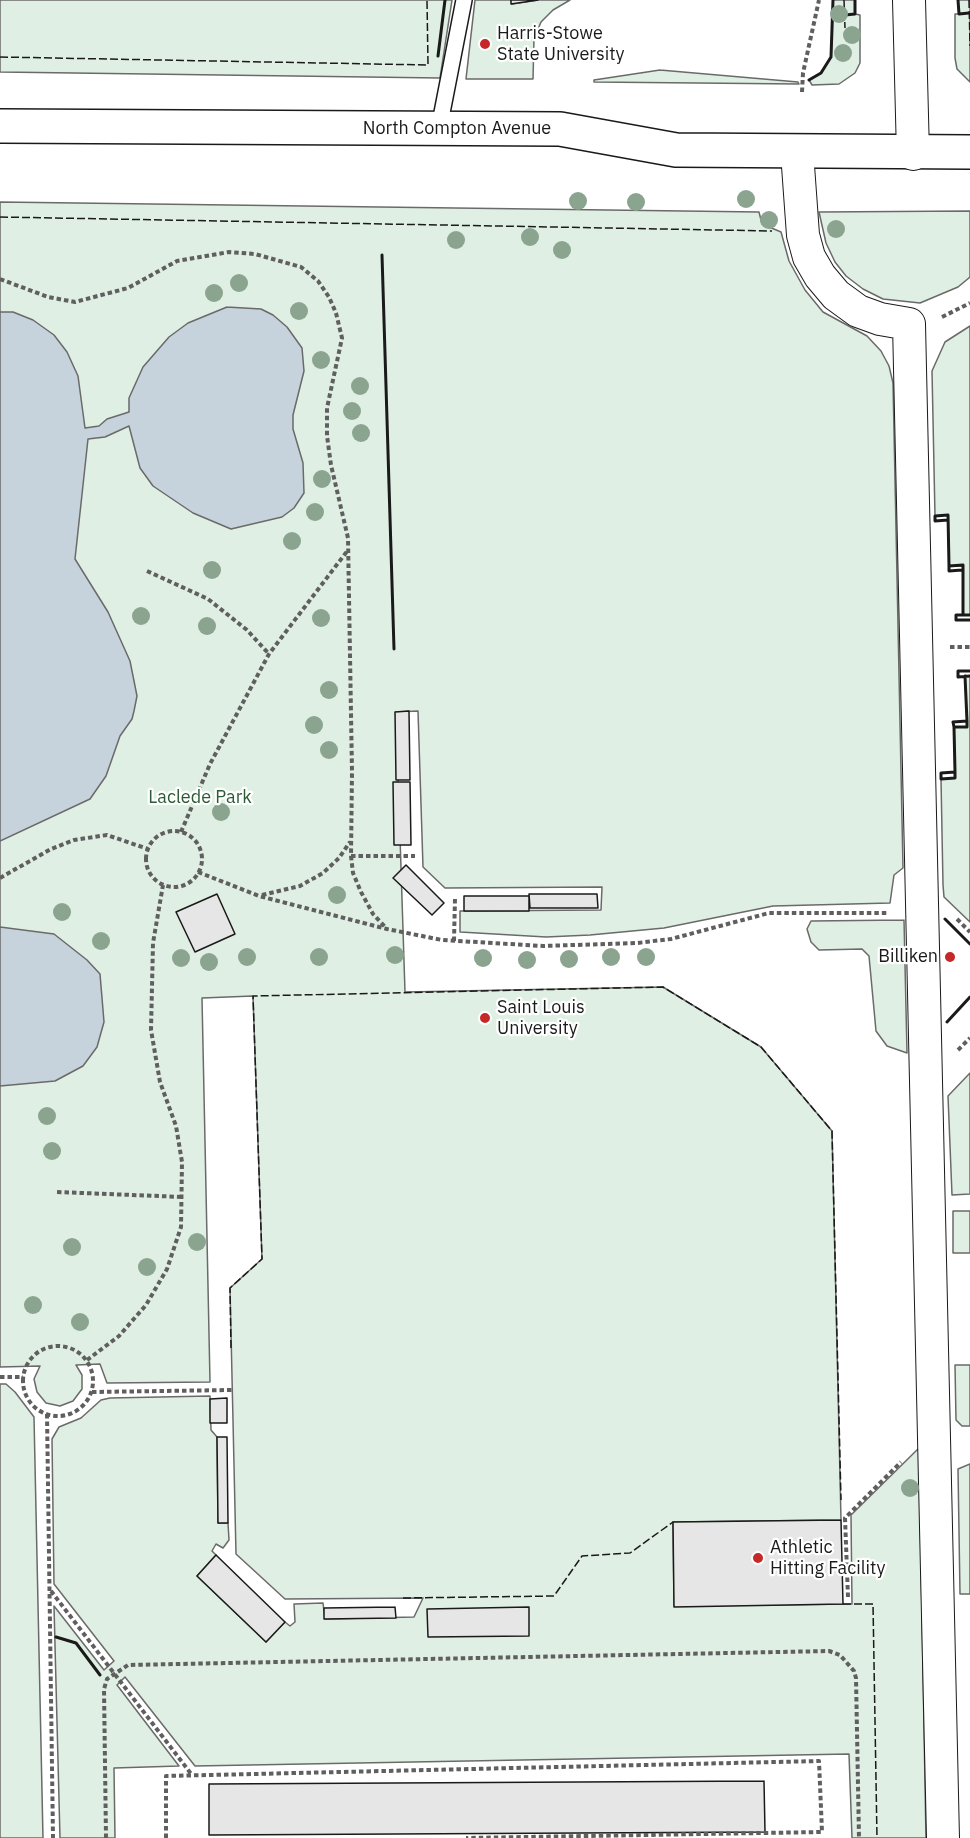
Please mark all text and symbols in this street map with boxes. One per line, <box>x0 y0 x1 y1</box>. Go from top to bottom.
place label: Harris-Stowe State University <box>497 23 624 66</box>
marker: Harris-Stowe State University <box>478 37 492 51</box>
street label: North Compton Avenue <box>363 118 551 140</box>
park label: Laclede Park <box>148 787 252 809</box>
place label: Billiken <box>878 946 938 968</box>
marker: Billiken <box>943 950 957 964</box>
place label: Saint Louis University <box>497 997 585 1040</box>
marker: Saint Louis University <box>478 1011 492 1025</box>
place label: Athletic Hitting Facility <box>770 1537 885 1580</box>
marker: Athletic Hitting Facility <box>751 1551 765 1565</box>

